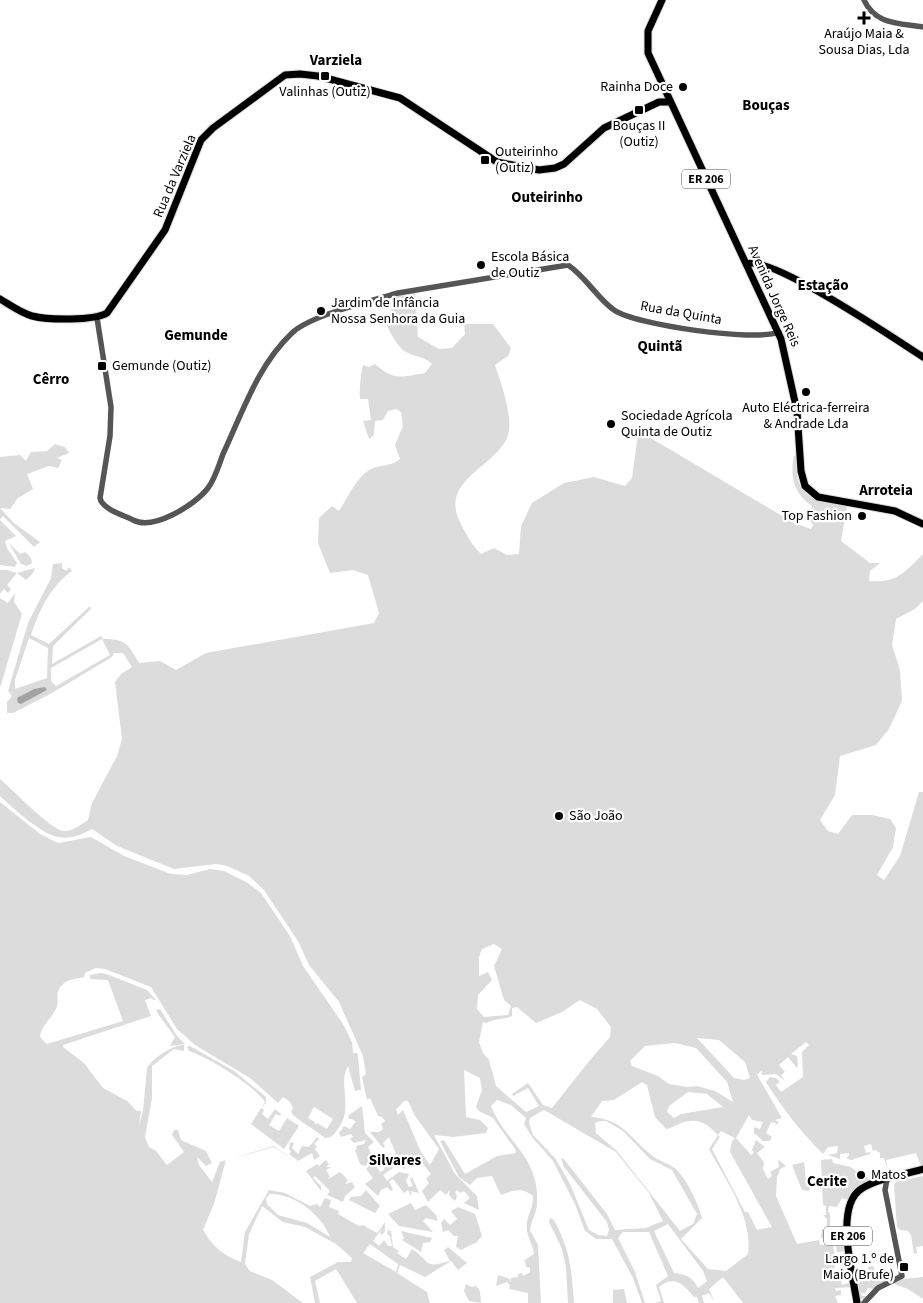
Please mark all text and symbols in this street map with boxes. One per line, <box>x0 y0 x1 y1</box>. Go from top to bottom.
marker: Araújo Maia & Sousa Dias, Lda <box>858 12 870 24</box>
place label: Araújo Maia & Sousa Dias, Lda <box>818 24 910 60</box>
district label: Varziela <box>309 50 362 71</box>
marker: Valinhas (Outiz) <box>319 70 331 82</box>
place label: Rainha Doce <box>600 77 673 97</box>
marker: Rainha Doce <box>677 81 689 93</box>
place label: Valinhas (Outiz) <box>279 82 371 102</box>
district label: Bouças <box>742 95 790 116</box>
marker: Bouças II (Outiz) <box>633 104 645 116</box>
place label: Bouças II (Outiz) <box>613 116 665 152</box>
street label: Rua da Varziela <box>148 131 202 221</box>
place label: Outeirinho (Outiz) <box>495 142 558 178</box>
marker: Outeirinho (Outiz) <box>479 154 491 166</box>
road number: ER 206 <box>682 170 730 188</box>
district label: Outeirinho <box>511 187 583 208</box>
street label: Avenida Jorge Reis <box>743 242 805 350</box>
place label: Escola Básica de Outiz <box>491 247 569 283</box>
marker: Escola Básica de Outiz <box>475 259 487 271</box>
district label: Estação <box>798 275 849 296</box>
place label: Jardim de Infância Nossa Senhora da Guia <box>331 293 465 329</box>
street label: Rua da Quinta <box>639 296 723 330</box>
marker: Jardim de Infância Nossa Senhora da Guia <box>315 305 327 317</box>
district label: Gemunde <box>164 325 228 346</box>
district label: Quintã <box>638 336 683 357</box>
place label: Gemunde (Outiz) <box>112 356 212 376</box>
marker: Gemunde (Outiz) <box>96 360 108 372</box>
district label: Cêrro <box>33 369 69 390</box>
marker: Auto Eléctrica-ferreira & Andrade Lda <box>800 386 812 398</box>
place label: Auto Eléctrica-ferreira & Andrade Lda <box>742 398 870 434</box>
place label: Sociedade Agrícola Quinta de Outiz <box>621 406 732 442</box>
marker: Sociedade Agrícola Quinta de Outiz <box>605 418 617 430</box>
district label: Arroteia <box>858 480 913 501</box>
place label: Top Fashion <box>782 506 852 526</box>
marker: Top Fashion <box>856 510 868 522</box>
place label: São João <box>569 806 623 826</box>
marker: São João <box>553 810 565 822</box>
district label: Silvares <box>369 1150 422 1171</box>
place label: Matos <box>871 1165 906 1185</box>
marker: Matos <box>855 1169 867 1181</box>
district label: Cerite <box>807 1171 847 1192</box>
road number: ER 206 <box>824 1226 872 1246</box>
place label: Largo 1.º de Maio (Brufe) <box>823 1249 894 1285</box>
marker: Largo 1.º de Maio (Brufe) <box>898 1261 910 1273</box>

